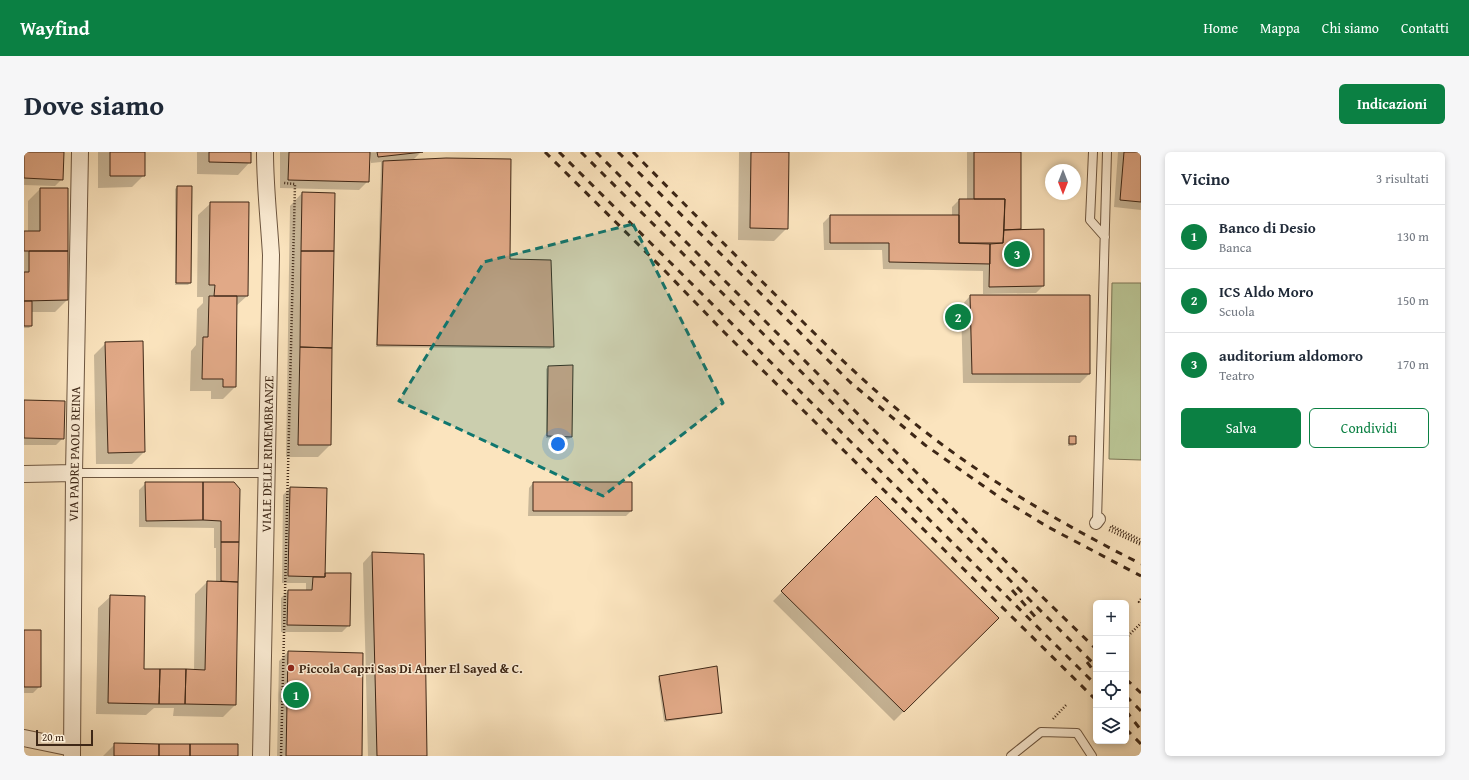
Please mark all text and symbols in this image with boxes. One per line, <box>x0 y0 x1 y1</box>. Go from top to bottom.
text: Wayfind <box>20 14 90 42</box>
text: Home <box>1204 18 1238 38</box>
text: Mappa <box>1260 18 1300 38</box>
text: Chi siamo <box>1322 18 1379 38</box>
text: Contatti <box>1401 18 1449 38</box>
text: Dove siamo <box>24 84 164 125</box>
button: Indicazioni <box>1339 84 1445 124</box>
north arrow <box>1045 164 1081 200</box>
text: Vicino <box>1181 166 1230 191</box>
text: 3 risultati <box>1376 169 1429 188</box>
text: Banco di Desio <box>1219 217 1316 238</box>
text: 1 <box>1191 227 1197 246</box>
text: 130 m <box>1397 227 1429 246</box>
text: Banca <box>1219 238 1252 257</box>
pin: 3 <box>1004 239 1030 269</box>
text: ICS Aldo Moro <box>1219 281 1313 302</box>
text: 2 <box>1191 291 1197 310</box>
text: 150 m <box>1397 291 1429 310</box>
pin: 2 <box>945 302 971 332</box>
text: Scuola <box>1219 302 1255 321</box>
text: auditorium aldomoro <box>1219 345 1363 366</box>
text: 3 <box>1191 355 1197 374</box>
text: 170 m <box>1397 355 1429 374</box>
text: Teatro <box>1219 366 1254 385</box>
street label: VIALE DELLE RIMEMBRANZE <box>257 375 278 533</box>
street label: VIA PADRE PAOLO REINA <box>64 386 85 522</box>
button: Salva <box>1181 408 1301 448</box>
button: Condividi <box>1309 408 1429 448</box>
your location <box>548 434 568 454</box>
map controls <box>1093 600 1129 744</box>
button: + <box>1093 600 1129 636</box>
button: − <box>1093 636 1129 672</box>
place label: Piccola Capri Sas Di Amer El Sayed & C. <box>299 659 523 678</box>
marker: Piccola Capri Sas Di Amer El Sayed & C. <box>286 663 296 673</box>
button: locate <box>1093 672 1129 708</box>
pin: 1 <box>283 680 309 710</box>
button: layers <box>1093 708 1129 744</box>
scale bar <box>36 728 93 747</box>
text: 20 m <box>42 729 64 745</box>

